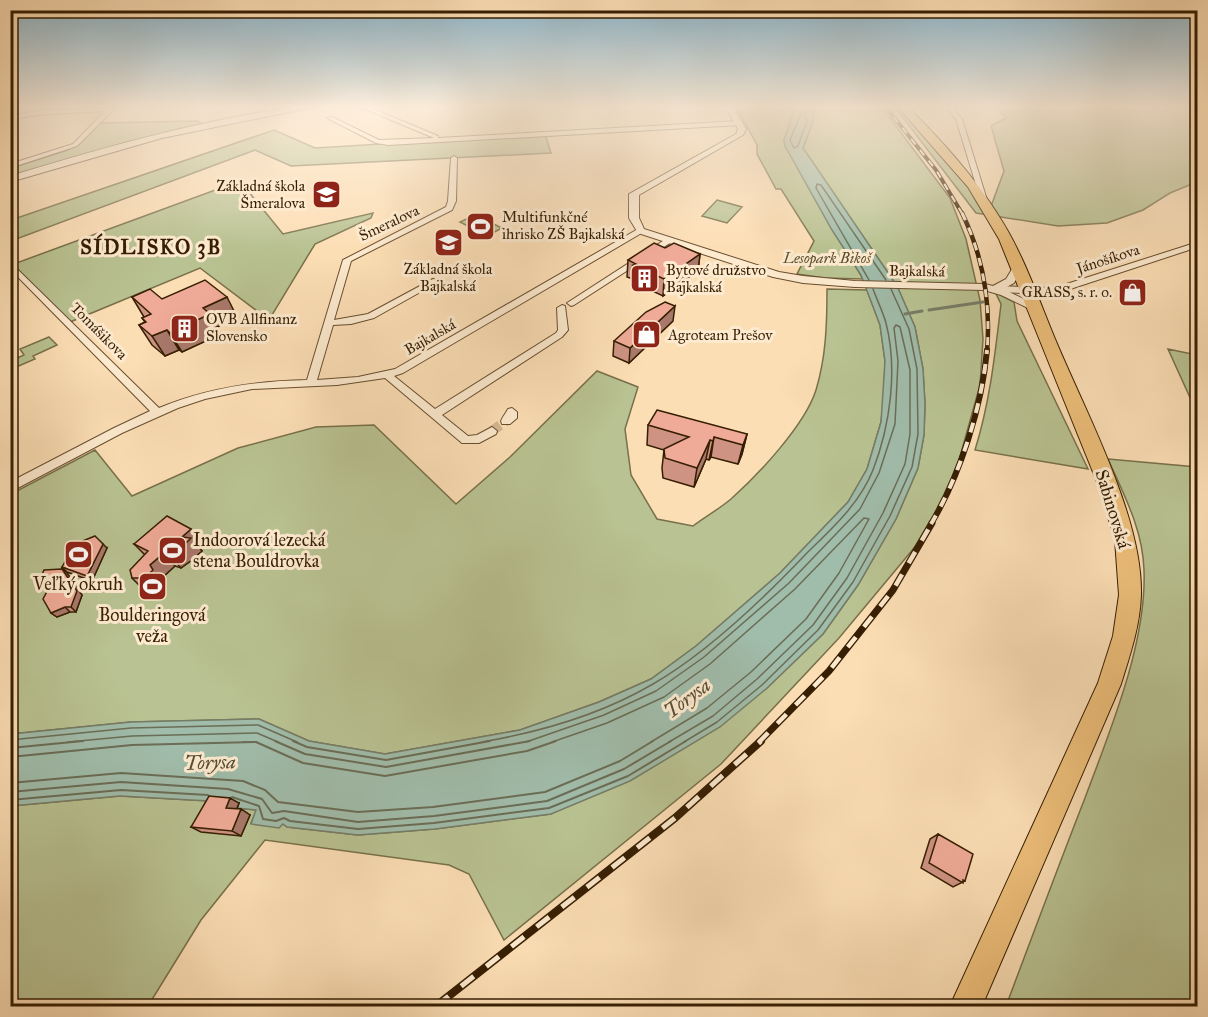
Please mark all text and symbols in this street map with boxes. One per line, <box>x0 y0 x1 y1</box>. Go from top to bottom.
place label: Základná škola Šmeralova <box>217 177 306 212</box>
school or university icon: Základná škola Šmeralova <box>310 179 342 211</box>
street label: Šmeralova <box>356 200 423 245</box>
place label: Multifunkčné ihrisko ZŠ Bajkalská <box>502 208 625 243</box>
sports icon: Multifunkčné ihrisko ZŠ Bajkalská <box>465 210 497 242</box>
school or university icon: Základná škola Bajkalská <box>432 226 464 258</box>
district label: SÍDLISKO 3B <box>80 233 222 260</box>
street label: Jánošíkova <box>1072 240 1143 279</box>
park label: Lesopark Bikoš <box>782 249 873 268</box>
place label: Základná škola Bajkalská <box>404 260 493 295</box>
place label: Bytové družstvo Bajkalská <box>666 261 766 296</box>
street label: Bajkalská <box>889 262 946 280</box>
building icon: Bytové družstvo Bajkalská <box>629 263 661 295</box>
shop icon: GRASS, s. r. o. <box>1117 276 1149 308</box>
place label: GRASS, s. r. o. <box>1022 283 1112 301</box>
street label: Tomášikova <box>67 299 132 364</box>
place label: OVB Allfinanz Slovensko <box>206 310 297 345</box>
building icon: OVB Allfinanz Slovensko <box>169 312 201 344</box>
street label: Bajkalská <box>401 315 459 359</box>
shop icon: Agroteam Prešov <box>631 319 663 351</box>
place label: Agroteam Prešov <box>667 326 773 344</box>
street label: Sabinovská <box>1091 467 1136 552</box>
place label: Indoorová lezecká stena Bouldrovka <box>193 529 326 572</box>
sports icon: Indoorová lezecká stena Bouldrovka <box>156 534 188 566</box>
sports icon: Veľký okruh <box>62 539 94 571</box>
sports icon: Boulderingová veža <box>136 570 168 602</box>
place label: Veľký okruh <box>32 573 123 595</box>
place label: Boulderingová veža <box>98 604 206 647</box>
water label: Torysa <box>659 673 715 723</box>
water label: Torysa <box>184 749 236 775</box>

